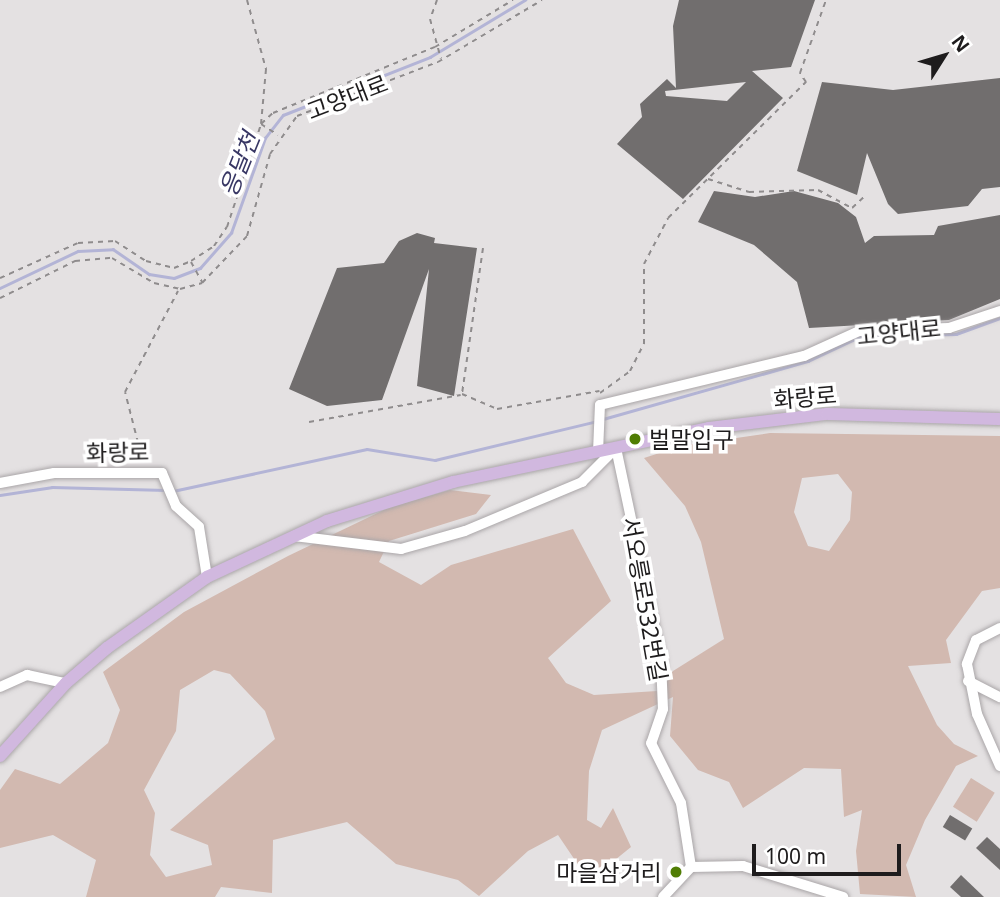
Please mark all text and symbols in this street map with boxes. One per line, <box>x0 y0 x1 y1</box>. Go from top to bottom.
north arrow <box>909 21 979 91</box>
text: N <box>946 29 976 57</box>
street label: 고양대로 <box>303 69 391 125</box>
water label: 응달천 <box>213 128 265 200</box>
street label: 고양대로 <box>855 314 943 350</box>
street label: 화랑로 <box>772 380 838 414</box>
place label: 벌말입구 <box>649 425 734 453</box>
marker: 벌말입구 <box>627 431 643 447</box>
street label: 화랑로 <box>86 438 150 466</box>
street label: 서오릉로532번길 <box>617 515 673 683</box>
scale bar <box>755 830 904 874</box>
text: 100 m <box>765 842 826 870</box>
place label: 마을삼거리 <box>556 858 662 886</box>
marker: 마을삼거리 <box>668 864 684 880</box>

